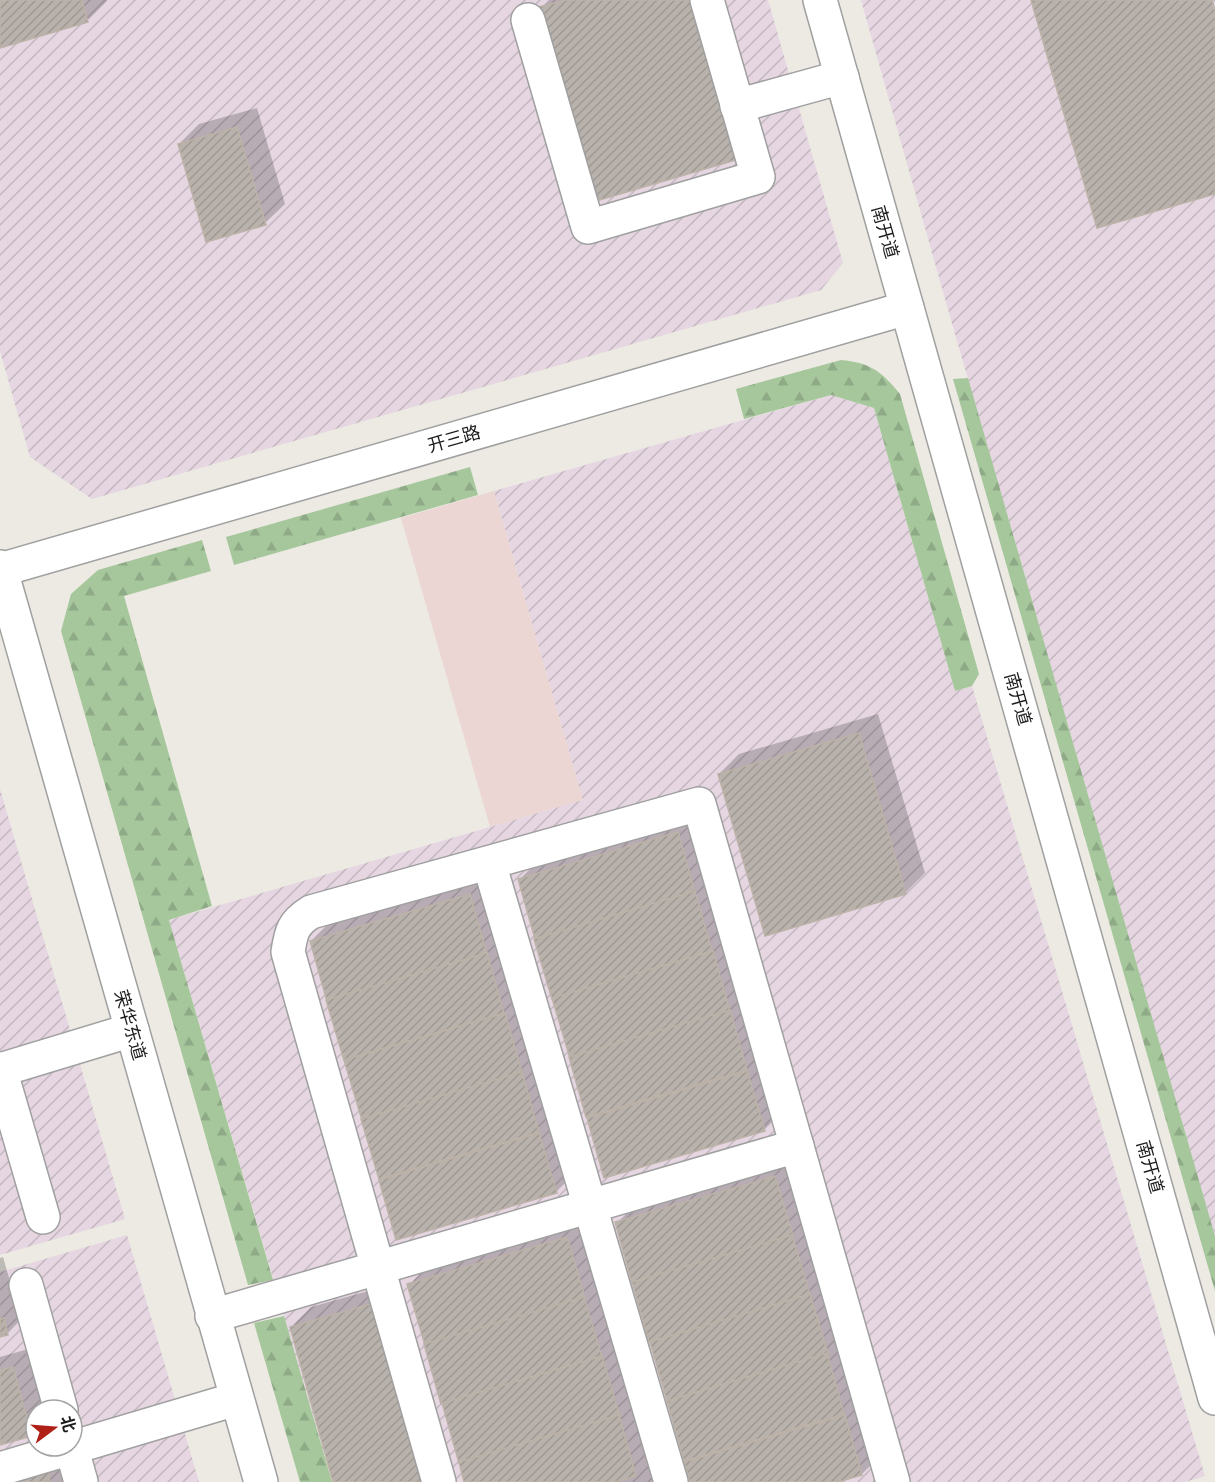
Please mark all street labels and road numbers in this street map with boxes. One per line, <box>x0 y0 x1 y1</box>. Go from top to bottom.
street label: 南开道 <box>867 203 903 261</box>
street label: 开三路 <box>425 421 483 457</box>
street label: 南开道 <box>1000 670 1036 728</box>
street label: 荣华东道 <box>110 987 150 1063</box>
street label: 南开道 <box>1132 1138 1168 1196</box>

